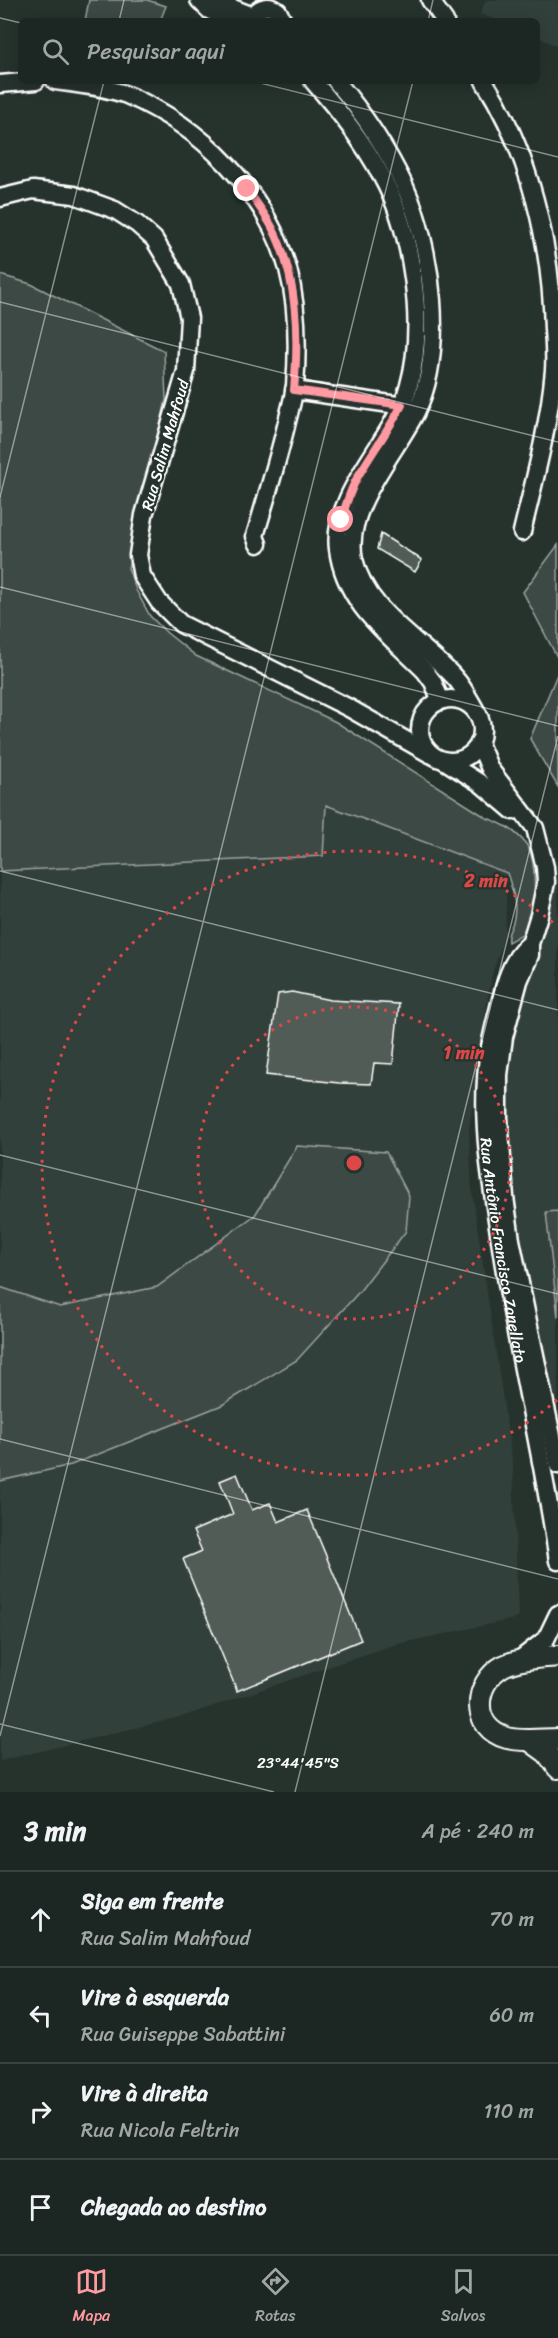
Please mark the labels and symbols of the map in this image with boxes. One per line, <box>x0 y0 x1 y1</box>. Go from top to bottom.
route end <box>233 175 259 201</box>
street label: Rua Salim Mahfoud <box>132 374 198 514</box>
route start <box>327 506 353 532</box>
text: 2 min <box>463 865 508 897</box>
text: 1 min <box>444 1037 485 1069</box>
street label: Rua Antônio Francisco Zanellato <box>472 1136 536 1365</box>
centre of rings <box>344 1153 364 1173</box>
text: 23°44'45"S <box>257 1750 339 1776</box>

